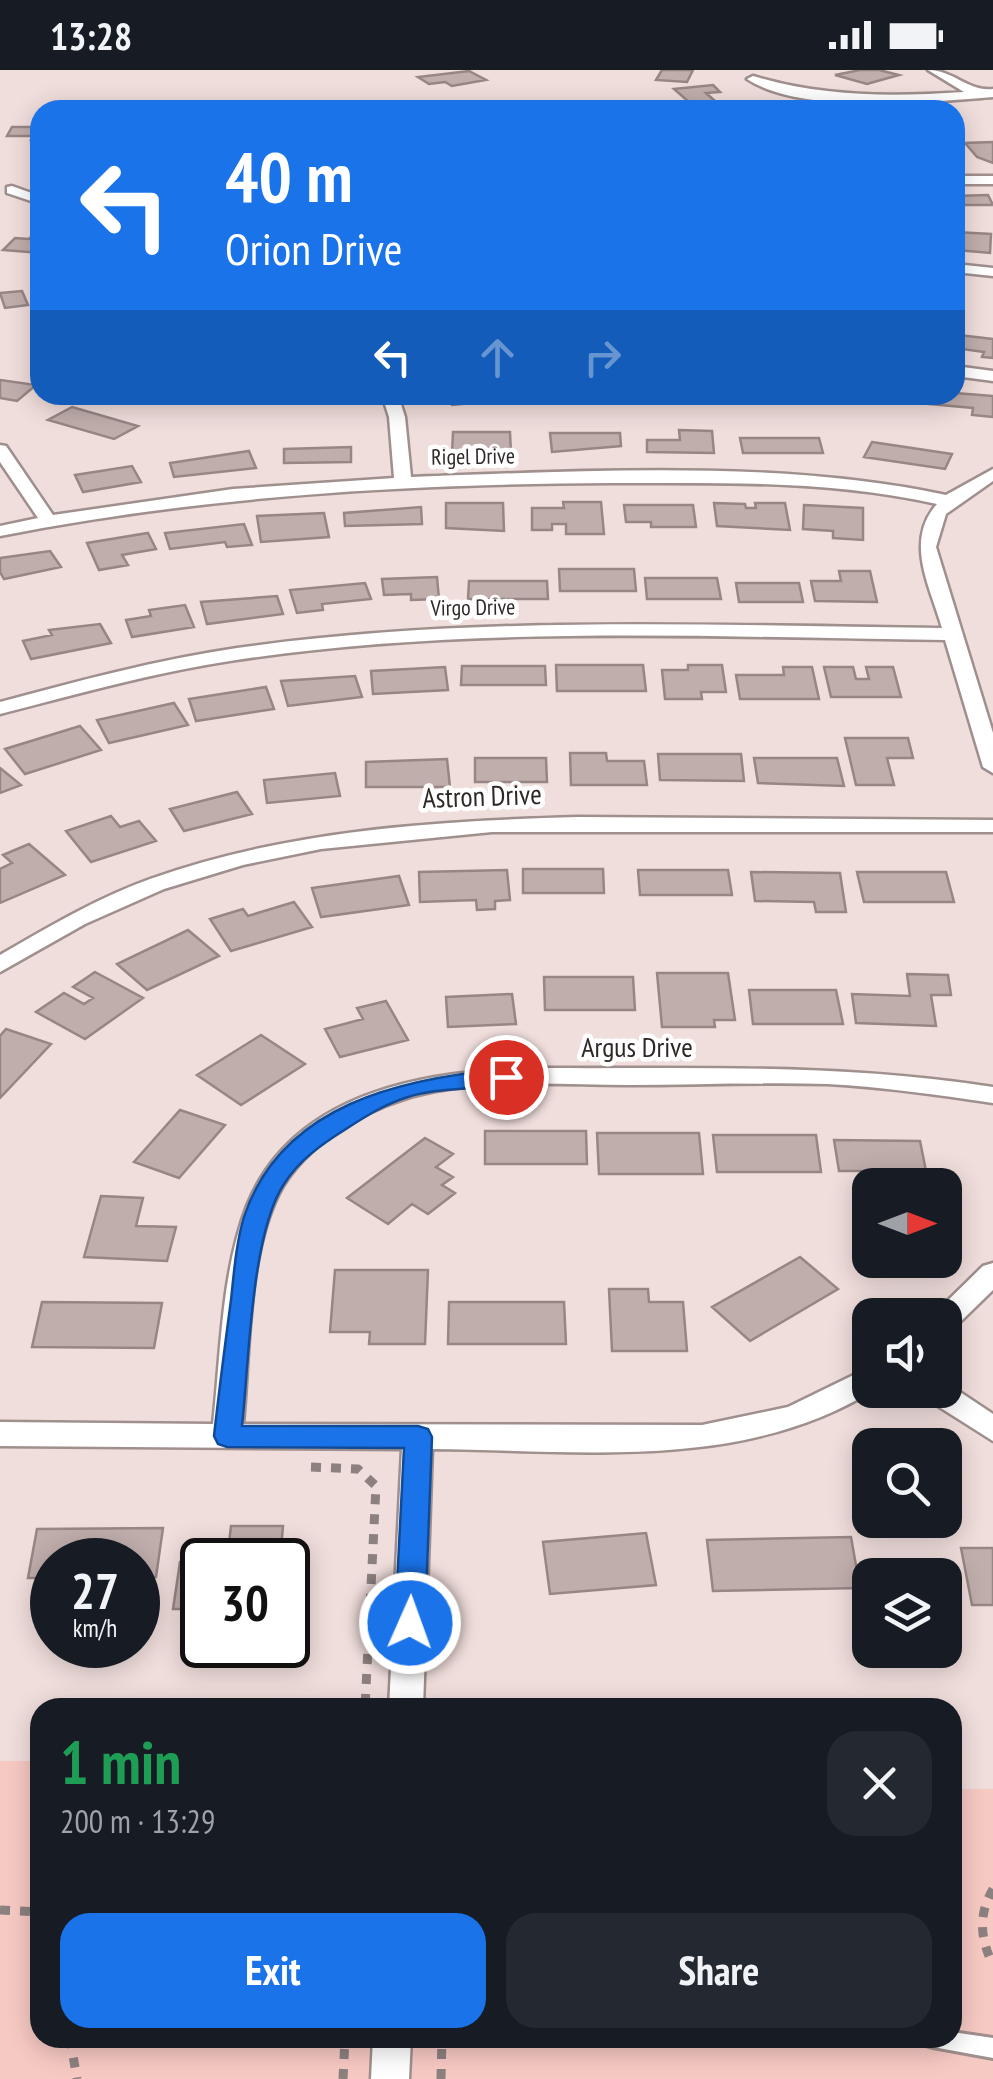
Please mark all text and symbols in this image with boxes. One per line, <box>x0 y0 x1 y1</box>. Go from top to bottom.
text: 13:28 <box>50 11 132 60</box>
text: 40 m <box>225 131 353 221</box>
icon: left <box>60 140 190 270</box>
text: Orion Drive <box>225 219 402 277</box>
icon: left <box>365 330 420 385</box>
icon: ahead <box>470 330 525 385</box>
icon: right <box>575 330 630 385</box>
street label: Rigel Drive <box>431 441 515 471</box>
street label: Virgo Drive <box>429 592 516 622</box>
street label: Astron Drive <box>422 775 542 816</box>
street label: Argus Drive <box>581 1028 693 1065</box>
pin <box>464 1035 549 1120</box>
icon: arrive <box>479 1050 534 1105</box>
north arrow <box>852 1168 962 1278</box>
map controls <box>852 1168 962 1668</box>
button: sound <box>852 1298 962 1408</box>
button: search <box>852 1428 962 1538</box>
speed limit sign: 30 <box>180 1538 310 1668</box>
text: 27 <box>71 1558 119 1623</box>
button: layers <box>852 1558 962 1668</box>
position arrow <box>358 1571 462 1675</box>
text: km/h <box>73 1612 117 1644</box>
text: 1 min <box>60 1723 181 1801</box>
button: close <box>827 1731 932 1836</box>
text: 200 m · 13:29 <box>60 1800 215 1842</box>
button: Exit <box>60 1913 486 2028</box>
button: Share <box>506 1913 932 2028</box>

